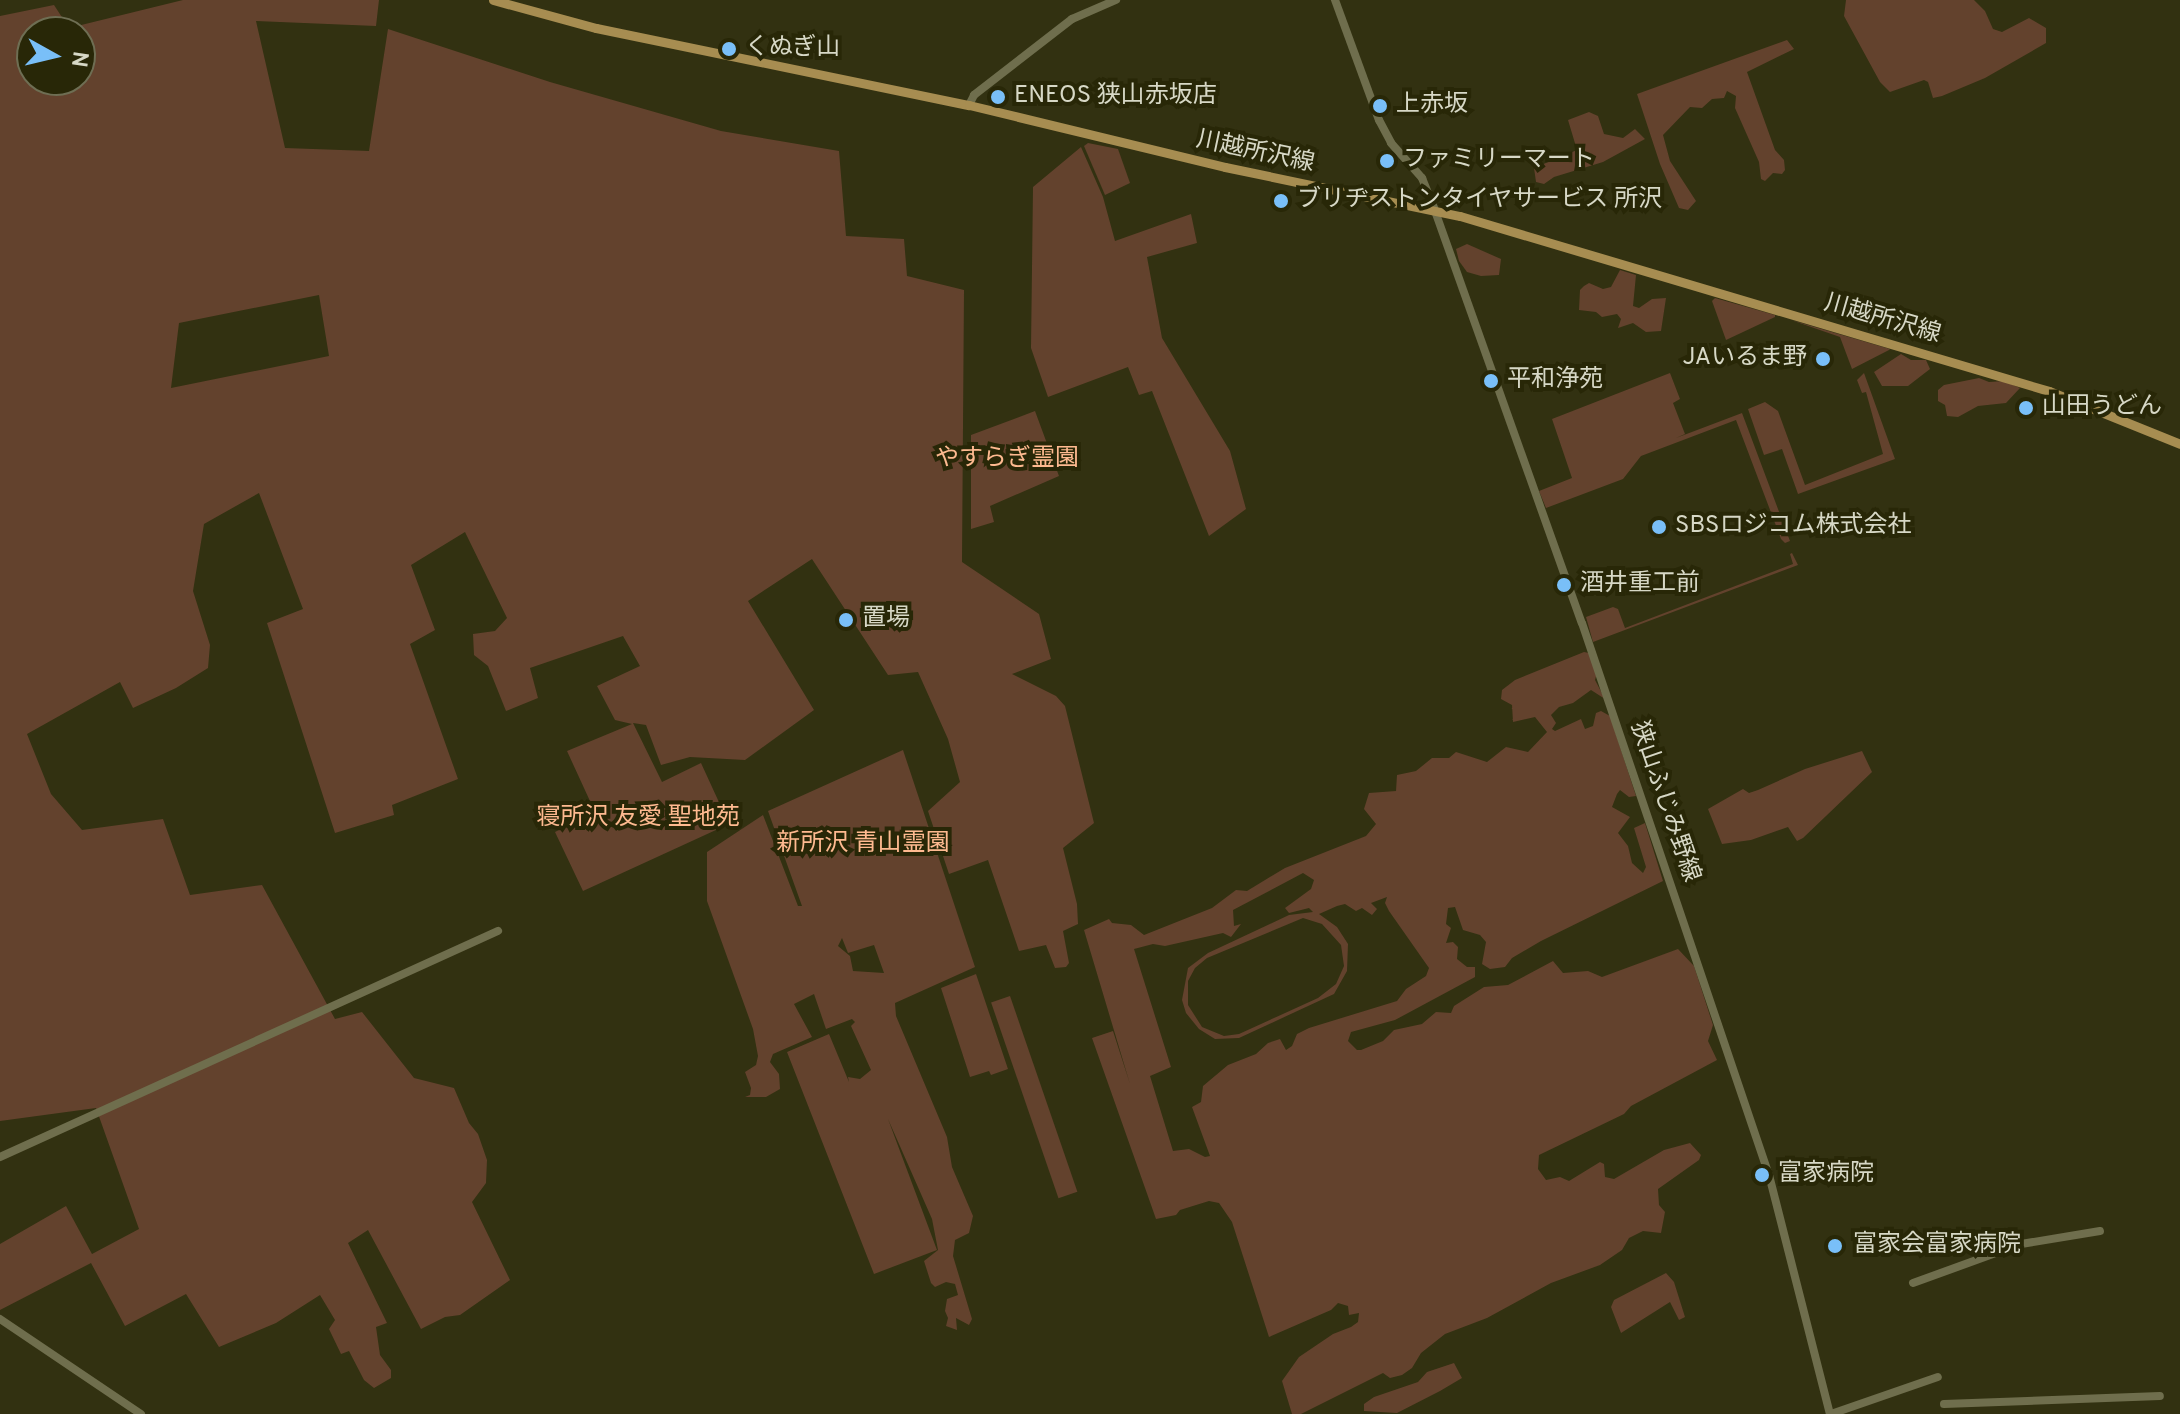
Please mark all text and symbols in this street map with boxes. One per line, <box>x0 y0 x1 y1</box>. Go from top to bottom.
north arrow <box>16 16 96 96</box>
place label: くぬぎ山 <box>745 35 841 63</box>
marker: くぬぎ山 <box>720 40 738 58</box>
text: N <box>64 49 93 69</box>
place label: ENEOS 狭山赤坂店 <box>1014 83 1217 111</box>
marker: ENEOS 狭山赤坂店 <box>989 88 1007 106</box>
place label: 上赤坂 <box>1396 92 1468 120</box>
marker: 上赤坂 <box>1371 97 1389 115</box>
street label: 川越所沢線 <box>1193 126 1317 180</box>
place label: ファミリーマート <box>1403 147 1595 175</box>
marker: ファミリーマート <box>1378 152 1396 170</box>
place label: ブリヂストンタイヤサービス 所沢 <box>1297 187 1663 215</box>
marker: ブリヂストンタイヤサービス 所沢 <box>1272 192 1290 210</box>
street label: 川越所沢線 <box>1820 290 1944 350</box>
place label: JAいるま野 <box>1683 345 1807 373</box>
marker: JAいるま野 <box>1814 350 1832 368</box>
place label: 平和浄苑 <box>1507 367 1603 395</box>
marker: 平和浄苑 <box>1482 372 1500 390</box>
place label: 山田うどん <box>2042 394 2162 422</box>
marker: 山田うどん <box>2017 399 2035 417</box>
park label: やすらぎ霊園 <box>935 446 1079 474</box>
place label: SBSロジコム株式会社 <box>1675 513 1911 541</box>
marker: SBSロジコム株式会社 <box>1650 518 1668 536</box>
place label: 酒井重工前 <box>1580 571 1700 599</box>
marker: 酒井重工前 <box>1555 576 1573 594</box>
place label: 置場 <box>862 606 910 634</box>
marker: 置場 <box>837 611 855 629</box>
street label: 狭山ふじみ野線 <box>1623 718 1705 886</box>
park label: 寝所沢 友愛 聖地苑 <box>536 805 740 833</box>
park label: 新所沢 青山霊園 <box>776 831 950 859</box>
place label: 富家病院 <box>1778 1161 1874 1189</box>
marker: 富家病院 <box>1753 1166 1771 1184</box>
place label: 富家会富家病院 <box>1853 1232 2021 1260</box>
marker: 富家会富家病院 <box>1824 1235 1846 1257</box>

